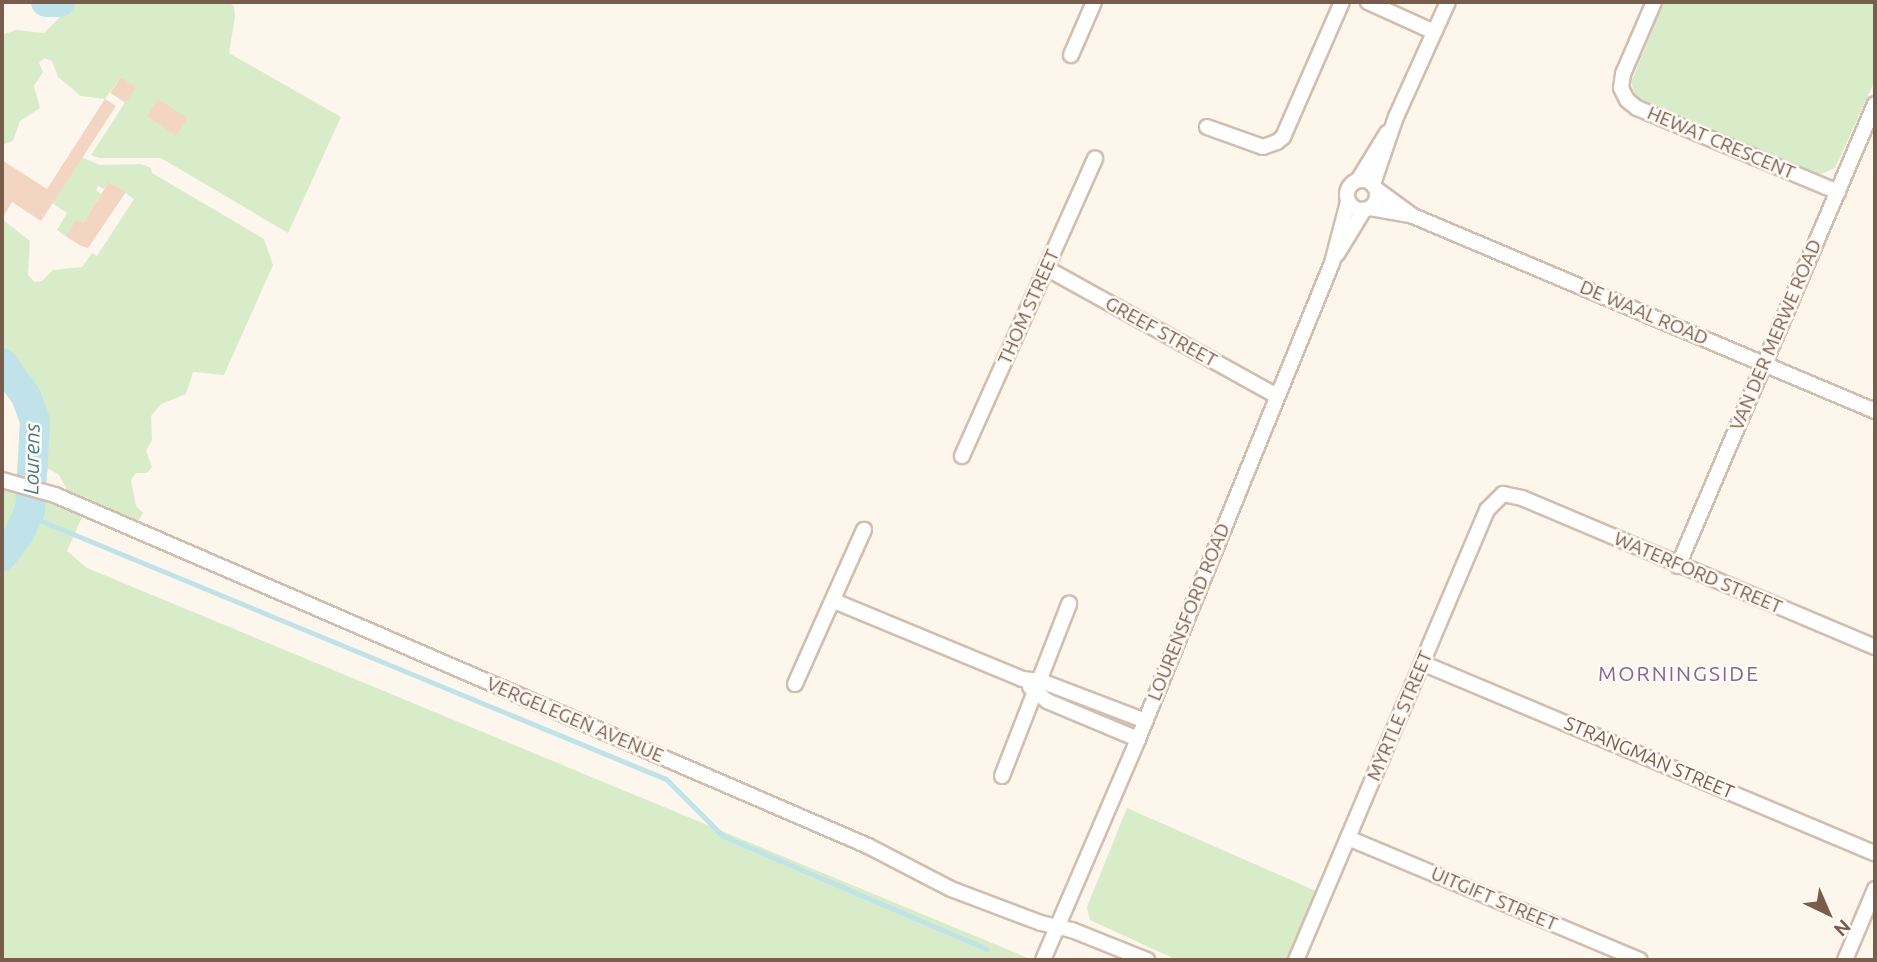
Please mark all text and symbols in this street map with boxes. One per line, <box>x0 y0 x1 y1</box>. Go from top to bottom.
street label: HEWAT CRESCENT <box>1644 102 1798 184</box>
street label: VAN DER MERWE ROAD <box>1725 236 1827 434</box>
street label: THOM STREET <box>993 246 1065 368</box>
street label: DE WAAL ROAD <box>1576 276 1712 350</box>
street label: GREEF STREET <box>1101 292 1221 372</box>
water label: Lourens <box>18 423 44 495</box>
street label: LOURENSFORD ROAD <box>1143 520 1235 704</box>
street label: WATERFORD STREET <box>1611 527 1785 619</box>
street label: MYRTLE STREET <box>1362 648 1438 784</box>
district label: MORNINGSIDE <box>1599 660 1759 686</box>
street label: VERGELEGEN AVENUE <box>483 672 667 768</box>
street label: STRANGMAN STREET <box>1561 712 1737 804</box>
street label: UITGIFT STREET <box>1427 862 1561 936</box>
north arrow <box>1793 878 1863 948</box>
text: N <box>1830 915 1855 941</box>

